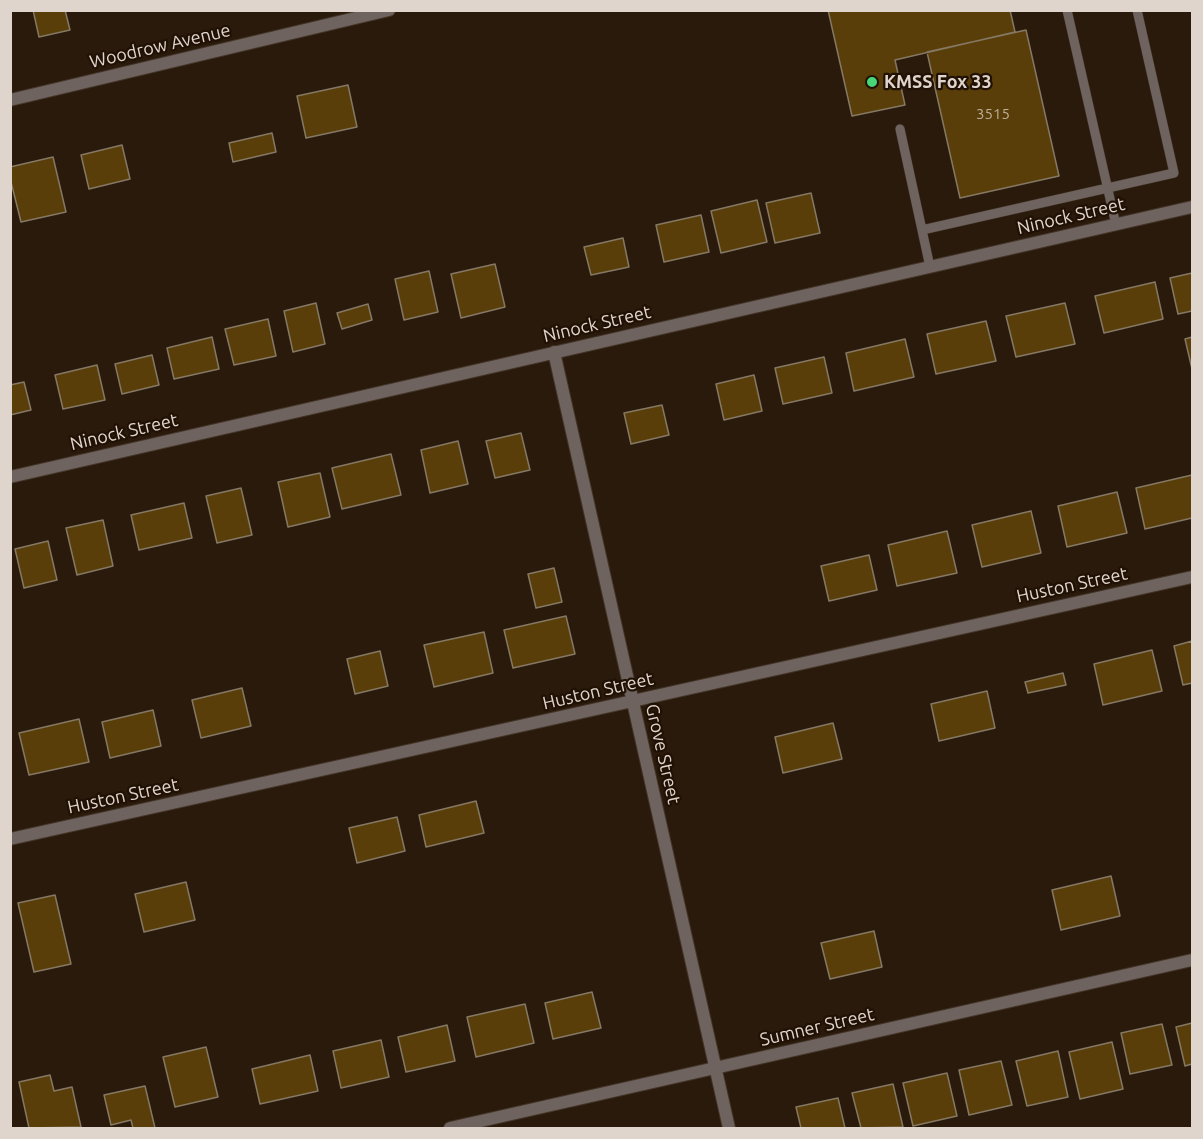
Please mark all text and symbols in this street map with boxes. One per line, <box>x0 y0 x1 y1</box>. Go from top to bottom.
street label: Woodrow Avenue <box>87 19 233 73</box>
place label: KMSS Fox 33 <box>884 71 992 93</box>
marker: KMSS Fox 33 <box>865 75 879 89</box>
house number: 3515 <box>976 105 1010 123</box>
street label: Ninock Street <box>1015 193 1127 239</box>
street label: Ninock Street <box>541 301 653 347</box>
street label: Ninock Street <box>68 409 180 455</box>
street label: Huston Street <box>1015 563 1129 607</box>
street label: Huston Street <box>541 668 655 714</box>
street label: Grove Street <box>641 702 685 806</box>
street label: Huston Street <box>66 774 180 818</box>
street label: Sumner Street <box>758 1003 876 1051</box>

